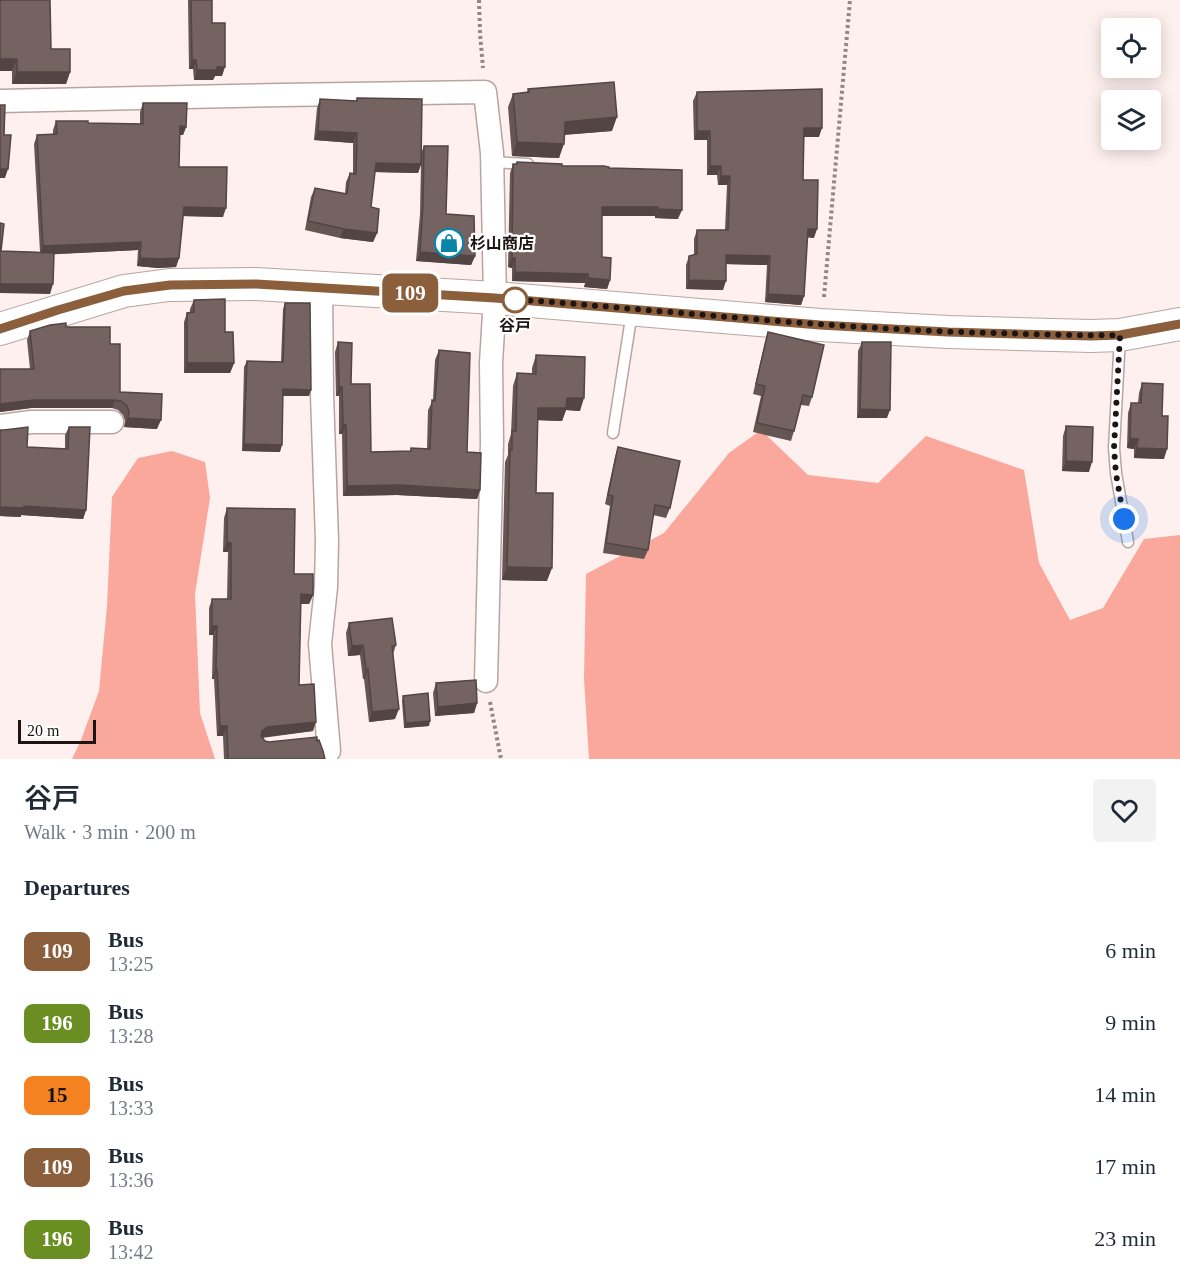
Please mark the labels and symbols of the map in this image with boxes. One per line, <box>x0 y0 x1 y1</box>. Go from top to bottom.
shop icon: 杉山商店 <box>433 227 465 259</box>
place label: 杉山商店 <box>470 235 534 252</box>
line badge: 109 <box>376 274 444 312</box>
marker: 谷戸 <box>502 287 528 313</box>
place label: 谷戸 <box>499 317 531 334</box>
your location <box>1109 504 1139 534</box>
scale bar <box>18 717 96 744</box>

